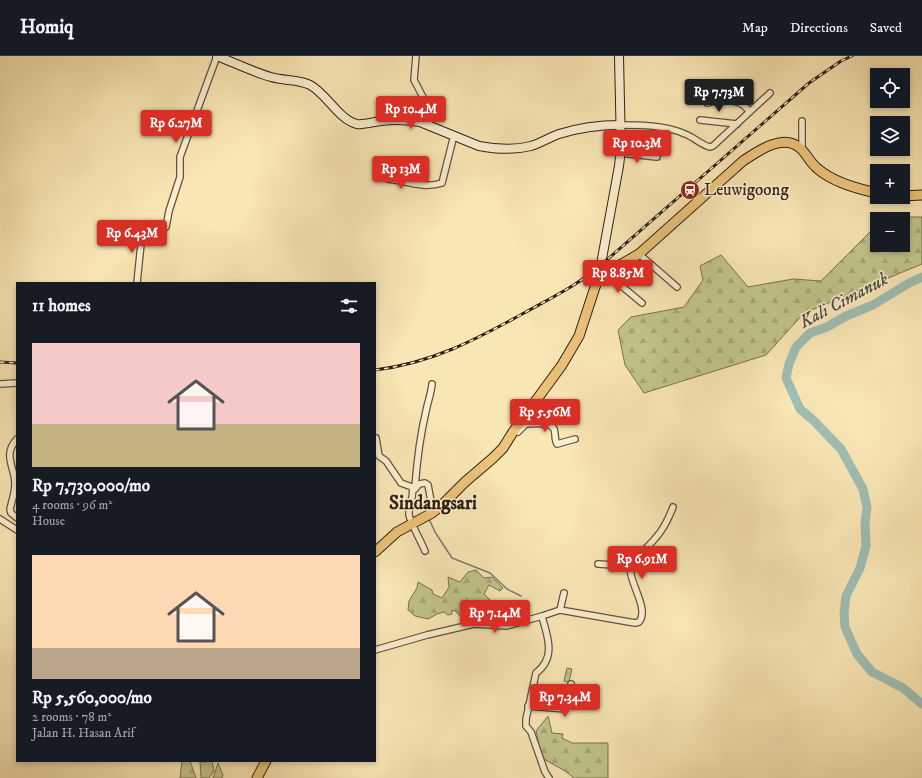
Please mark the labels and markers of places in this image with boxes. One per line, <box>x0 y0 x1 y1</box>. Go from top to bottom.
pin: Rp 7.73M <box>678 79 760 113</box>
pin: Rp 10.4M <box>370 96 452 130</box>
pin: Rp 6.27M <box>135 110 217 144</box>
pin: Rp 10.3M <box>596 130 678 164</box>
pin: Rp 13M <box>368 156 434 190</box>
station icon: Leuwigoong <box>679 179 701 201</box>
place label: Leuwigoong <box>704 179 789 201</box>
pin: Rp 6.43M <box>91 220 173 254</box>
pin: Rp 8.85M <box>577 260 659 294</box>
pin: Rp 5.56M <box>504 399 586 433</box>
pin: Rp 6.91M <box>601 546 683 580</box>
pin: Rp 7.14M <box>454 600 536 634</box>
pin: Rp 7.34M <box>524 684 606 718</box>

